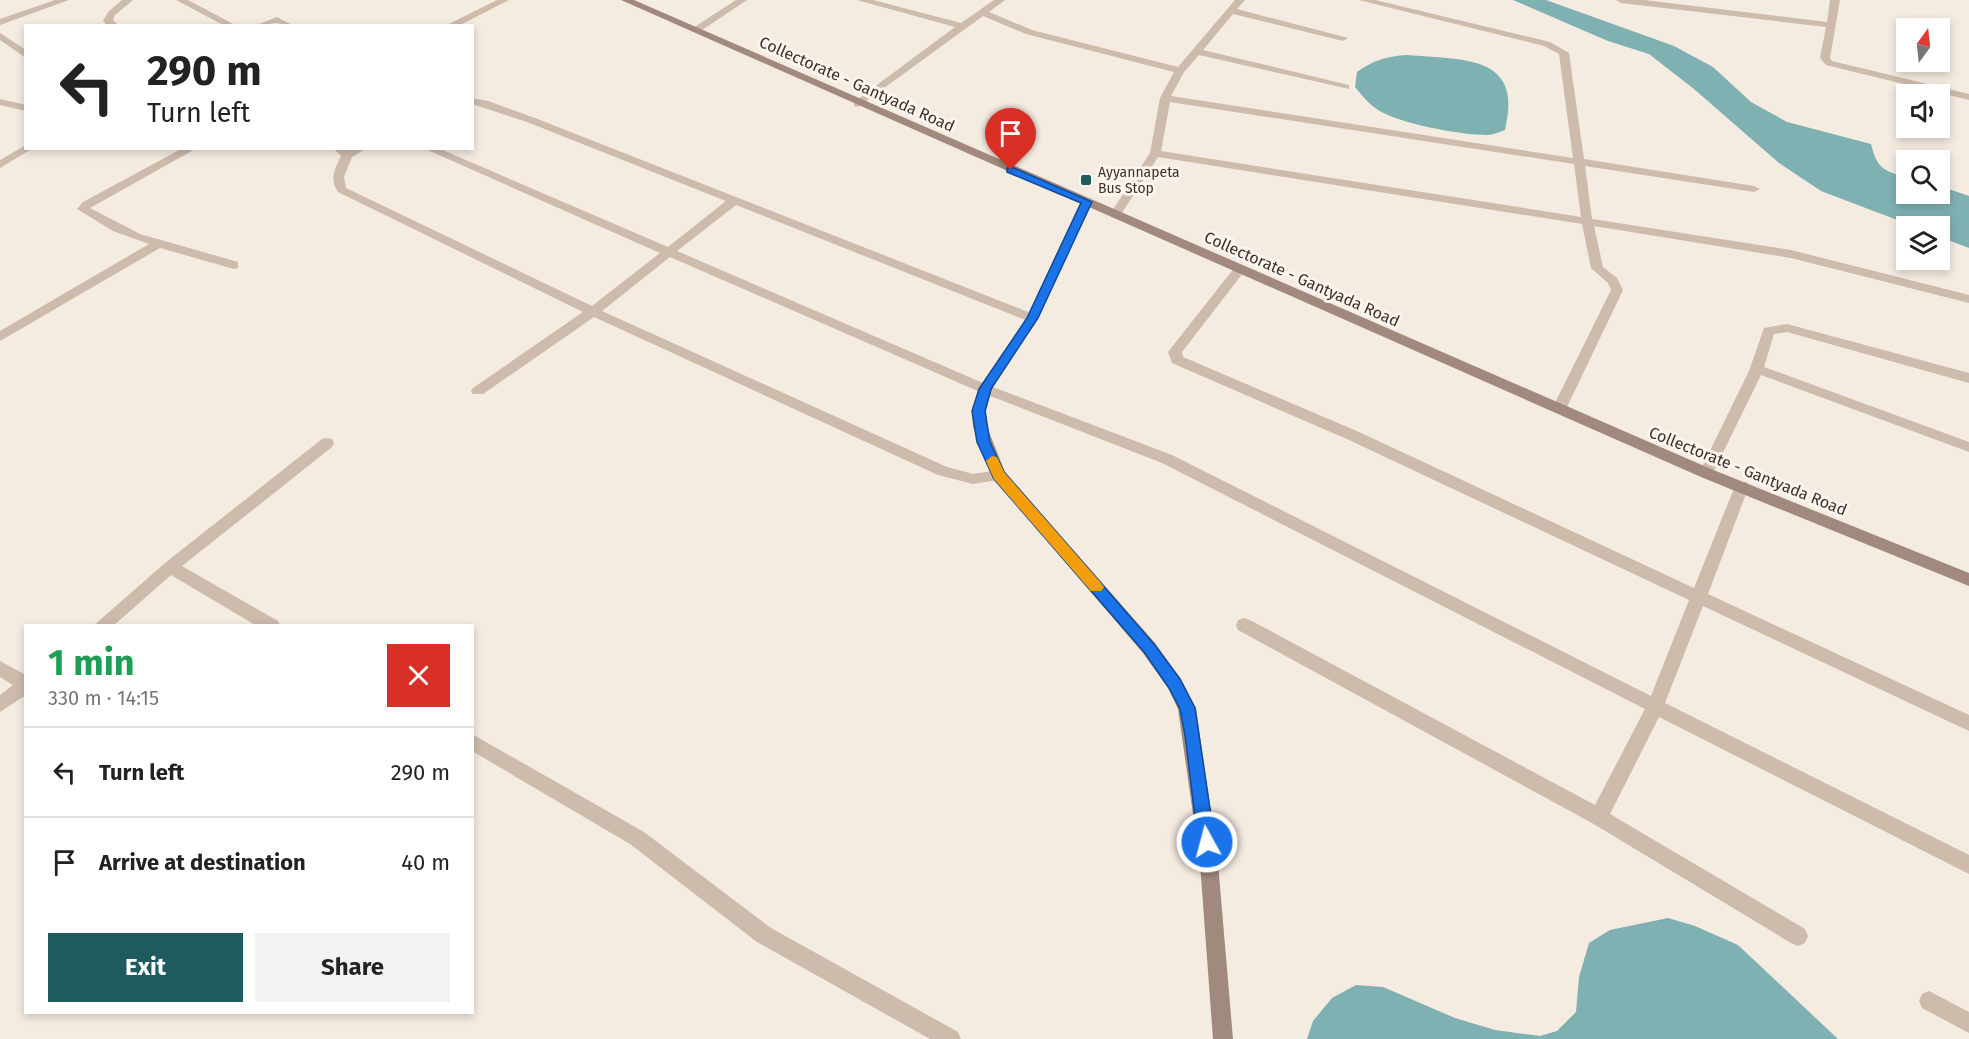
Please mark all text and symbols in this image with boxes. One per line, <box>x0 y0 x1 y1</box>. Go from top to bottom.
north arrow <box>1896 18 1950 72</box>
map controls <box>1896 18 1950 270</box>
street label: Collectorate - Gantyada Road <box>756 32 958 136</box>
text: 290 m <box>147 46 262 96</box>
icon: left <box>48 48 126 126</box>
button: sound <box>1896 84 1950 138</box>
text: Turn left <box>147 97 250 129</box>
pin <box>985 108 1036 170</box>
icon: arrive <box>994 117 1027 150</box>
button: search <box>1896 150 1950 204</box>
place label: Ayyannapeta Bus Stop <box>1098 164 1180 197</box>
marker: Ayyannapeta Bus Stop <box>1079 173 1093 187</box>
button: layers <box>1896 216 1950 270</box>
street label: Collectorate - Gantyada Road <box>1201 227 1403 331</box>
street label: Collectorate - Gantyada Road <box>1646 423 1850 519</box>
text: 1 min <box>48 641 135 685</box>
button: close <box>387 644 450 707</box>
text: 330 m · 14:15 <box>48 686 159 710</box>
icon: left <box>48 756 81 789</box>
text: Turn left <box>99 759 184 786</box>
text: 290 m <box>391 759 450 786</box>
position arrow <box>1175 810 1239 874</box>
icon: arrive <box>48 846 81 879</box>
text: Arrive at destination <box>99 849 306 876</box>
text: 40 m <box>401 849 450 876</box>
button: Exit <box>48 933 243 1002</box>
button: Share <box>255 933 450 1002</box>

